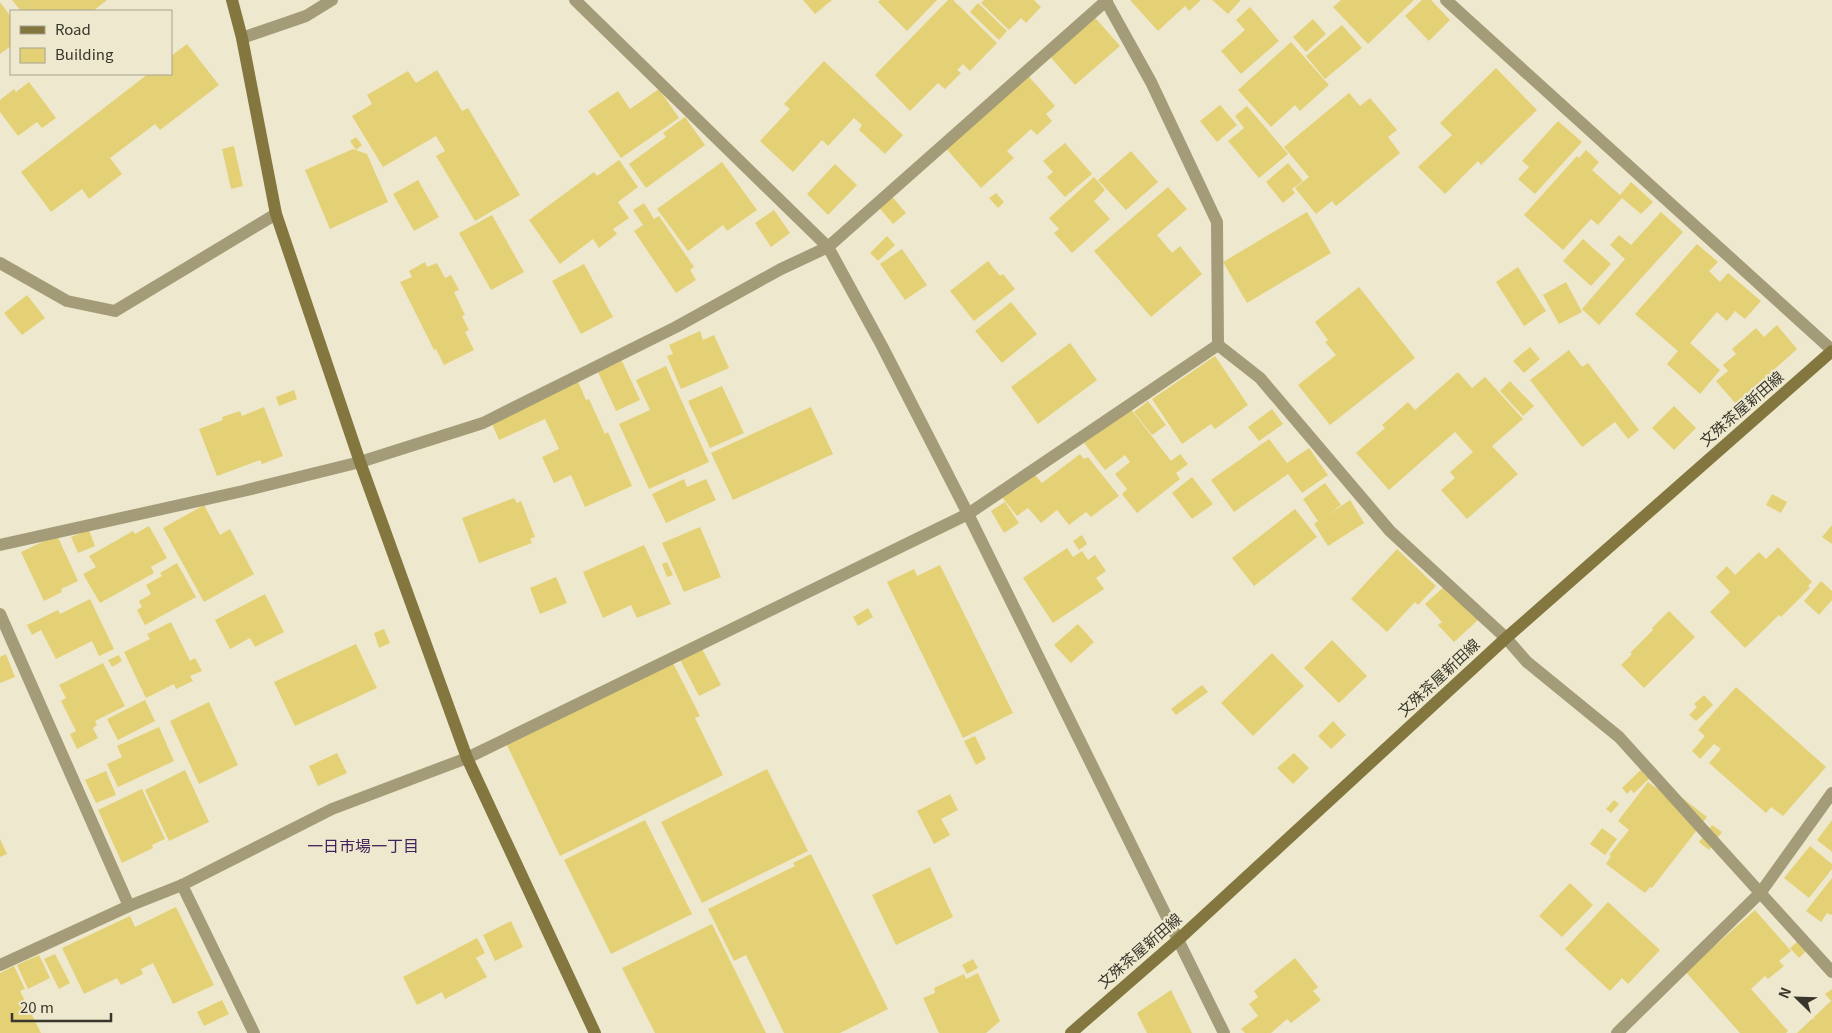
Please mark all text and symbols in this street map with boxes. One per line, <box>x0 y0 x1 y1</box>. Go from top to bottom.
legend <box>10 10 172 75</box>
text: Road <box>55 18 91 39</box>
text: Building <box>55 43 114 64</box>
street label: 文殊茶屋新田線 <box>1694 365 1788 450</box>
street label: 文殊茶屋新田線 <box>1392 633 1484 720</box>
district label: 一日市場一丁目 <box>307 833 419 857</box>
street label: 文殊茶屋新田線 <box>1092 907 1186 992</box>
north arrow <box>1772 973 1822 1023</box>
text: N <box>1773 984 1795 1001</box>
scale bar <box>12 990 111 1022</box>
text: 20 m <box>20 996 54 1017</box>

